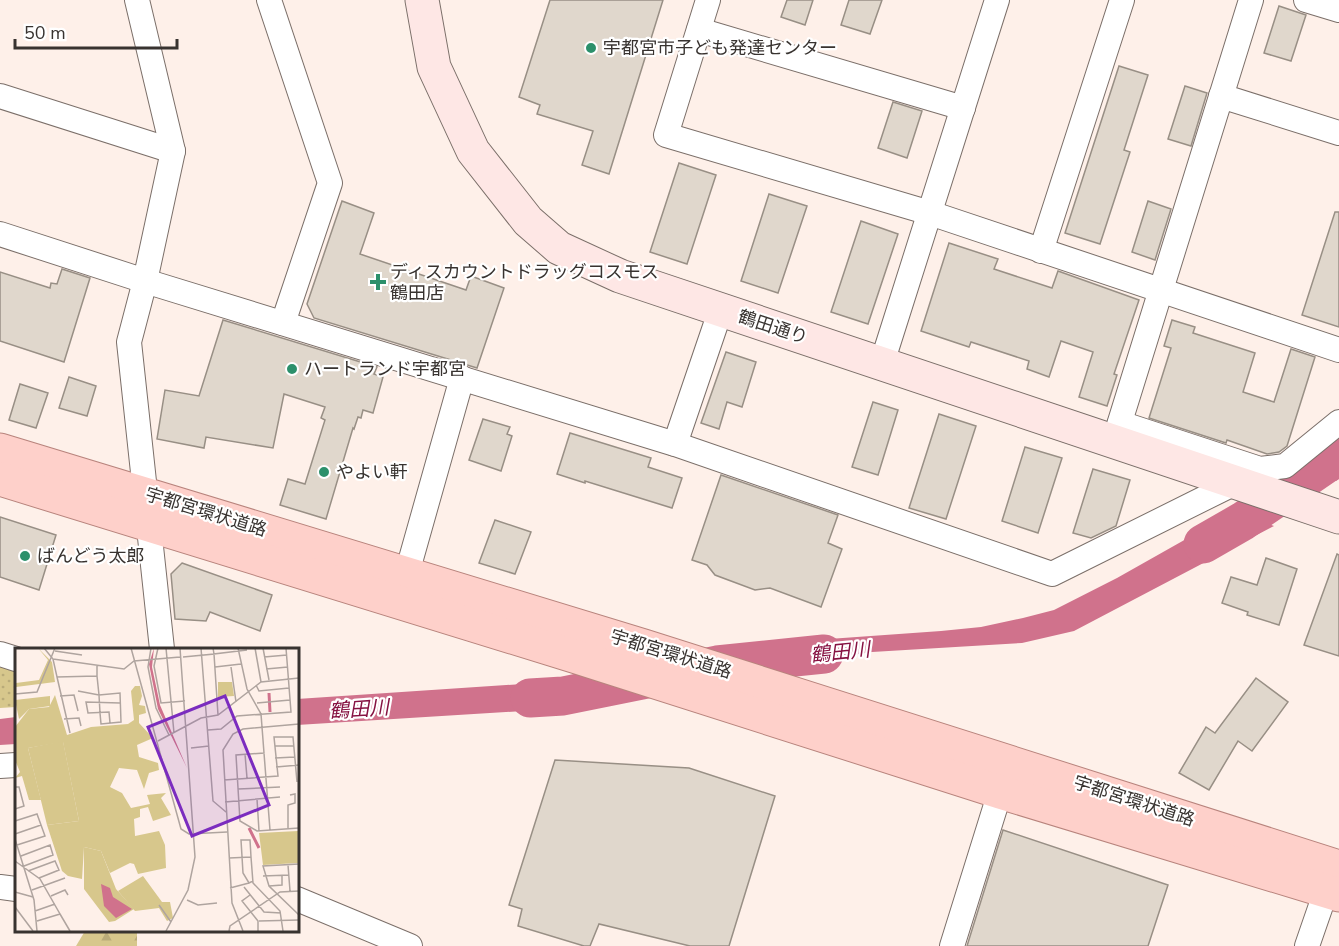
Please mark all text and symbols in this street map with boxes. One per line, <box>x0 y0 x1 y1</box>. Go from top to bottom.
scale bar <box>15 12 177 50</box>
text: 50 m <box>24 21 66 45</box>
place label: 宇都宮市子ども発達センター <box>603 36 837 60</box>
marker: 宇都宮市子ども発達センター <box>584 41 598 55</box>
place label: ディスカウントドラッグコスモス 鶴田店 <box>390 260 659 305</box>
marker: ディスカウントドラッグコスモス 鶴田店 <box>371 275 385 289</box>
street label: 鶴田通り <box>735 304 811 350</box>
place label: ハートランド宇都宮 <box>304 357 466 381</box>
marker: ハートランド宇都宮 <box>285 362 299 376</box>
place label: やよい軒 <box>336 460 408 484</box>
marker: やよい軒 <box>317 465 331 479</box>
street label: 宇都宮環状道路 <box>142 482 270 542</box>
place label: ばんどう太郎 <box>37 544 144 568</box>
marker: ばんどう太郎 <box>18 549 32 563</box>
street label: 宇都宮環状道路 <box>607 624 735 684</box>
water label: 鶴田川 <box>809 636 873 669</box>
inset map <box>15 648 298 931</box>
water label: 鶴田川 <box>328 694 392 725</box>
street label: 宇都宮環状道路 <box>1070 770 1198 832</box>

